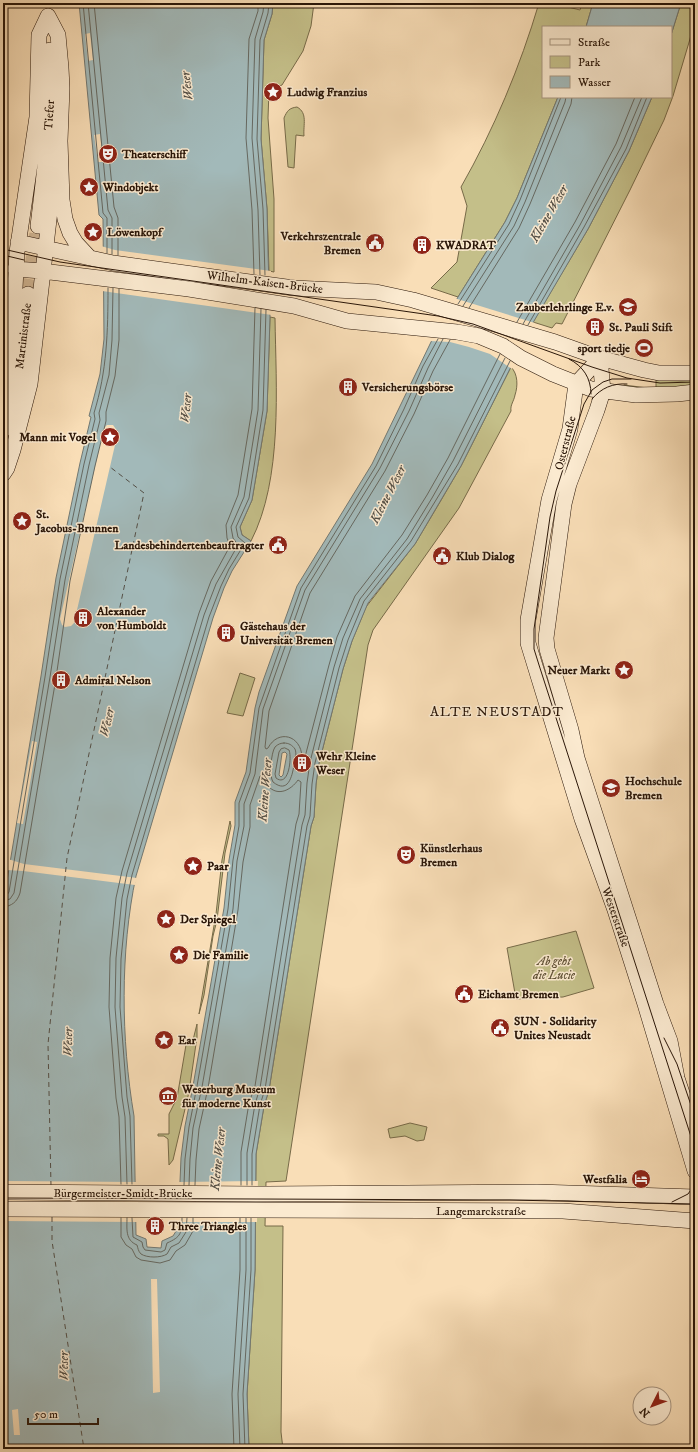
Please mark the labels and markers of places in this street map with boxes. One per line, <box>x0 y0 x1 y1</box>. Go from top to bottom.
place icon: Ludwig Franzius <box>262 81 284 103</box>
place label: Ludwig Franzius <box>287 85 367 100</box>
theatre icon: Theaterschiff <box>97 143 119 165</box>
place label: Theaterschiff <box>121 147 188 162</box>
place icon: Windobjekt <box>78 176 100 198</box>
place label: Windobjekt <box>102 180 158 195</box>
place icon: Löwenkopf <box>82 221 104 243</box>
place label: Löwenkopf <box>107 225 164 240</box>
place label: Verkehrszentrale Bremen <box>280 229 362 258</box>
public building icon: Verkehrszentrale Bremen <box>364 232 386 254</box>
building icon: KWADRAT <box>411 234 433 256</box>
place label: KWADRAT <box>436 238 497 253</box>
school or university icon: Zauberlehrlinge E.v. <box>617 296 639 318</box>
place label: Zauberlehrlinge E.v. <box>516 300 614 315</box>
building icon: St. Pauli Stift <box>584 316 606 338</box>
place label: St. Pauli Stift <box>609 320 673 335</box>
sports icon: sport tiedje <box>633 337 655 359</box>
place label: sport tiedje <box>578 341 630 356</box>
building icon: Versicherungsbörse <box>337 376 359 398</box>
place label: Versicherungsbörse <box>361 380 453 395</box>
place icon: Mann mit Vogel <box>99 426 121 448</box>
place label: Mann mit Vogel <box>19 430 96 445</box>
place label: St. Jacobus-Brunnen <box>34 507 119 536</box>
place icon: St. Jacobus-Brunnen <box>11 510 33 532</box>
public building icon: Landesbehindertenbeauftragter <box>267 534 289 556</box>
place label: Landesbehindertenbeauftragter <box>115 538 265 553</box>
public building icon: Klub Dialog <box>431 545 453 567</box>
place label: Klub Dialog <box>456 549 516 564</box>
place label: Alexander von Humboldt <box>96 604 167 633</box>
building icon: Alexander von Humboldt <box>72 607 94 629</box>
place label: Gästehaus der Universität Bremen <box>240 619 333 648</box>
building icon: Gästehaus der Universität Bremen <box>215 622 237 644</box>
place icon: Neuer Markt <box>613 659 635 681</box>
place label: Neuer Markt <box>547 663 610 678</box>
building icon: Admiral Nelson <box>50 669 72 691</box>
place label: Admiral Nelson <box>74 673 152 688</box>
place label: Wehr Kleine Weser <box>315 749 376 778</box>
building icon: Wehr Kleine Weser <box>291 752 313 774</box>
place label: Hochschule Bremen <box>625 774 682 803</box>
school or university icon: Hochschule Bremen <box>600 777 622 799</box>
place label: Künstlerhaus Bremen <box>420 841 482 870</box>
theatre icon: Künstlerhaus Bremen <box>395 844 417 866</box>
place icon: Paar <box>182 855 204 877</box>
place label: Paar <box>207 859 229 874</box>
place icon: Der Spiegel <box>155 908 177 930</box>
place label: Der Spiegel <box>180 912 236 927</box>
place icon: Die Familie <box>168 944 190 966</box>
place label: Die Familie <box>193 948 248 963</box>
public building icon: Eichamt Bremen <box>453 983 475 1005</box>
place label: Eichamt Bremen <box>478 987 559 1002</box>
place label: SUN - Solidarity Unites Neustadt <box>514 1014 597 1043</box>
public building icon: SUN - Solidarity Unites Neustadt <box>489 1017 511 1039</box>
place icon: Ear <box>153 1029 175 1051</box>
place label: Ear <box>178 1033 197 1048</box>
place label: Weserburg Museum für moderne Kunst <box>181 1082 276 1111</box>
museum icon: Weserburg Museum für moderne Kunst <box>157 1085 179 1107</box>
hotel icon: Westfalia <box>630 1168 652 1190</box>
place label: Westfalia <box>582 1172 628 1187</box>
building icon: Three Triangles <box>144 1215 166 1237</box>
place label: Three Triangles <box>168 1219 247 1234</box>

